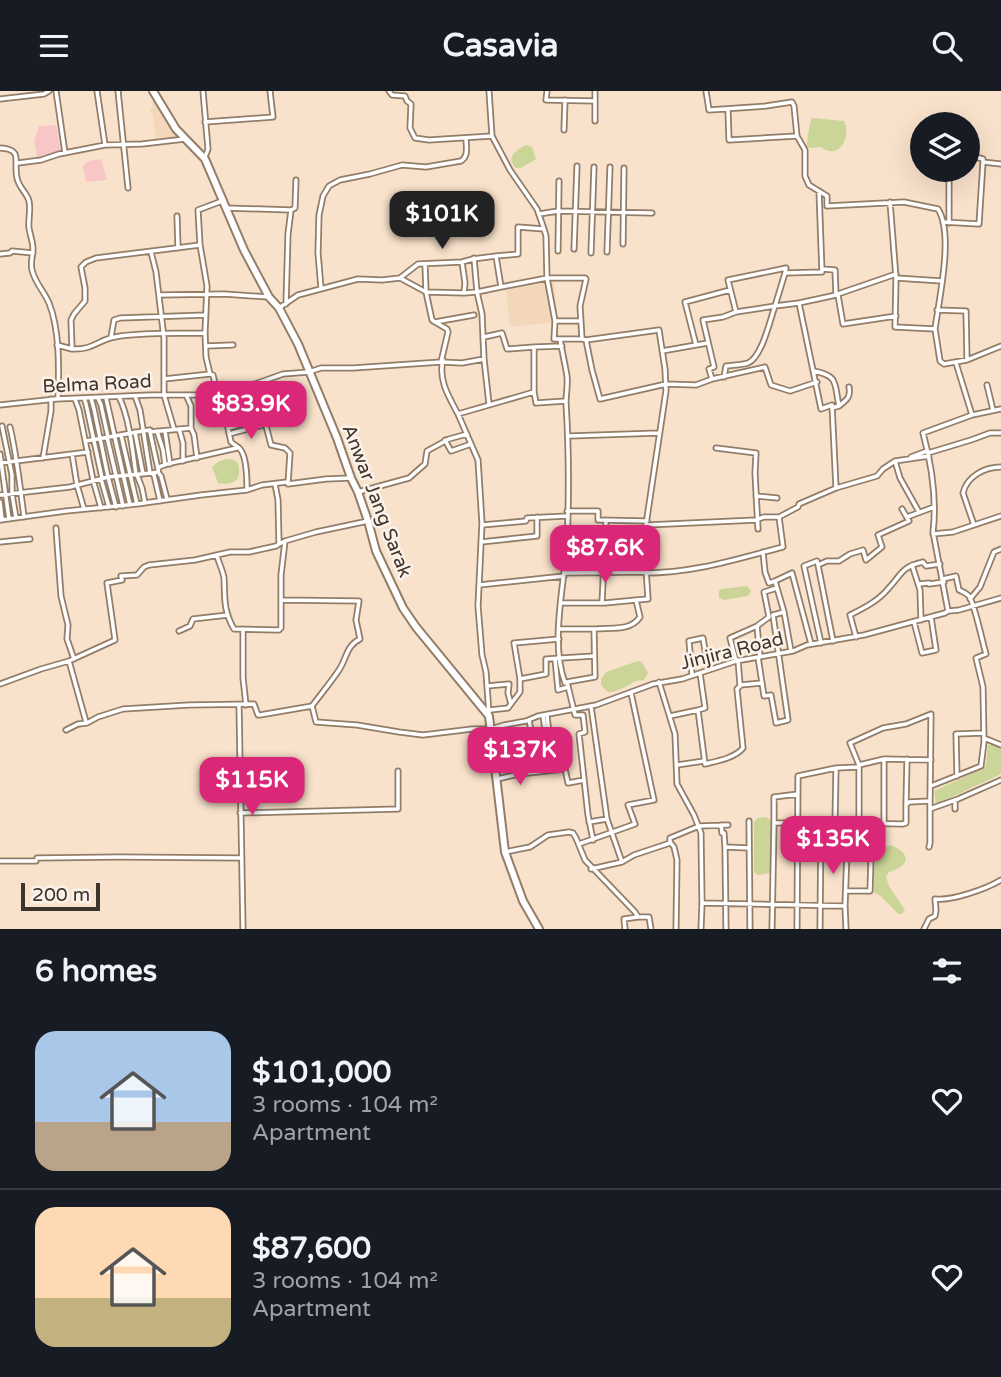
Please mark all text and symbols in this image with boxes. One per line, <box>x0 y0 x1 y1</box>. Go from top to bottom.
icon: menu <box>35 27 73 65</box>
text: Casavia <box>442 27 559 65</box>
icon: search <box>928 27 966 65</box>
map controls <box>910 112 980 182</box>
button: layers <box>910 112 980 182</box>
pin: $101K <box>393 191 491 251</box>
text: $101K <box>406 200 478 228</box>
street label: Belma Road <box>42 370 152 398</box>
pin: $83.9K <box>194 381 308 441</box>
text: $83.9K <box>212 390 290 418</box>
street label: Anwar Jang Sarak <box>338 421 416 581</box>
pin: $87.6K <box>548 525 662 585</box>
text: $87.6K <box>566 534 644 562</box>
street label: Jinjira Road <box>678 628 786 674</box>
pin: $137K <box>471 727 569 787</box>
text: $137K <box>484 736 556 764</box>
pin: $115K <box>203 757 301 817</box>
text: $115K <box>216 766 288 794</box>
pin: $135K <box>784 817 882 876</box>
text: $135K <box>797 825 869 853</box>
scale bar <box>21 880 100 912</box>
text: 200 m <box>32 884 90 906</box>
icon: filters <box>928 952 966 990</box>
text: 6 homes <box>35 953 157 990</box>
text: $101,000 <box>252 1054 391 1091</box>
icon: home <box>91 1059 175 1143</box>
icon: heart <box>928 1082 966 1120</box>
text: 3 rooms · 104 m² <box>252 1091 438 1119</box>
text: Apartment <box>252 1119 371 1147</box>
text: $87,600 <box>252 1230 371 1267</box>
icon: home <box>91 1235 175 1319</box>
icon: heart <box>928 1258 966 1296</box>
text: 3 rooms · 104 m² <box>252 1267 438 1295</box>
text: Apartment <box>252 1295 371 1323</box>

